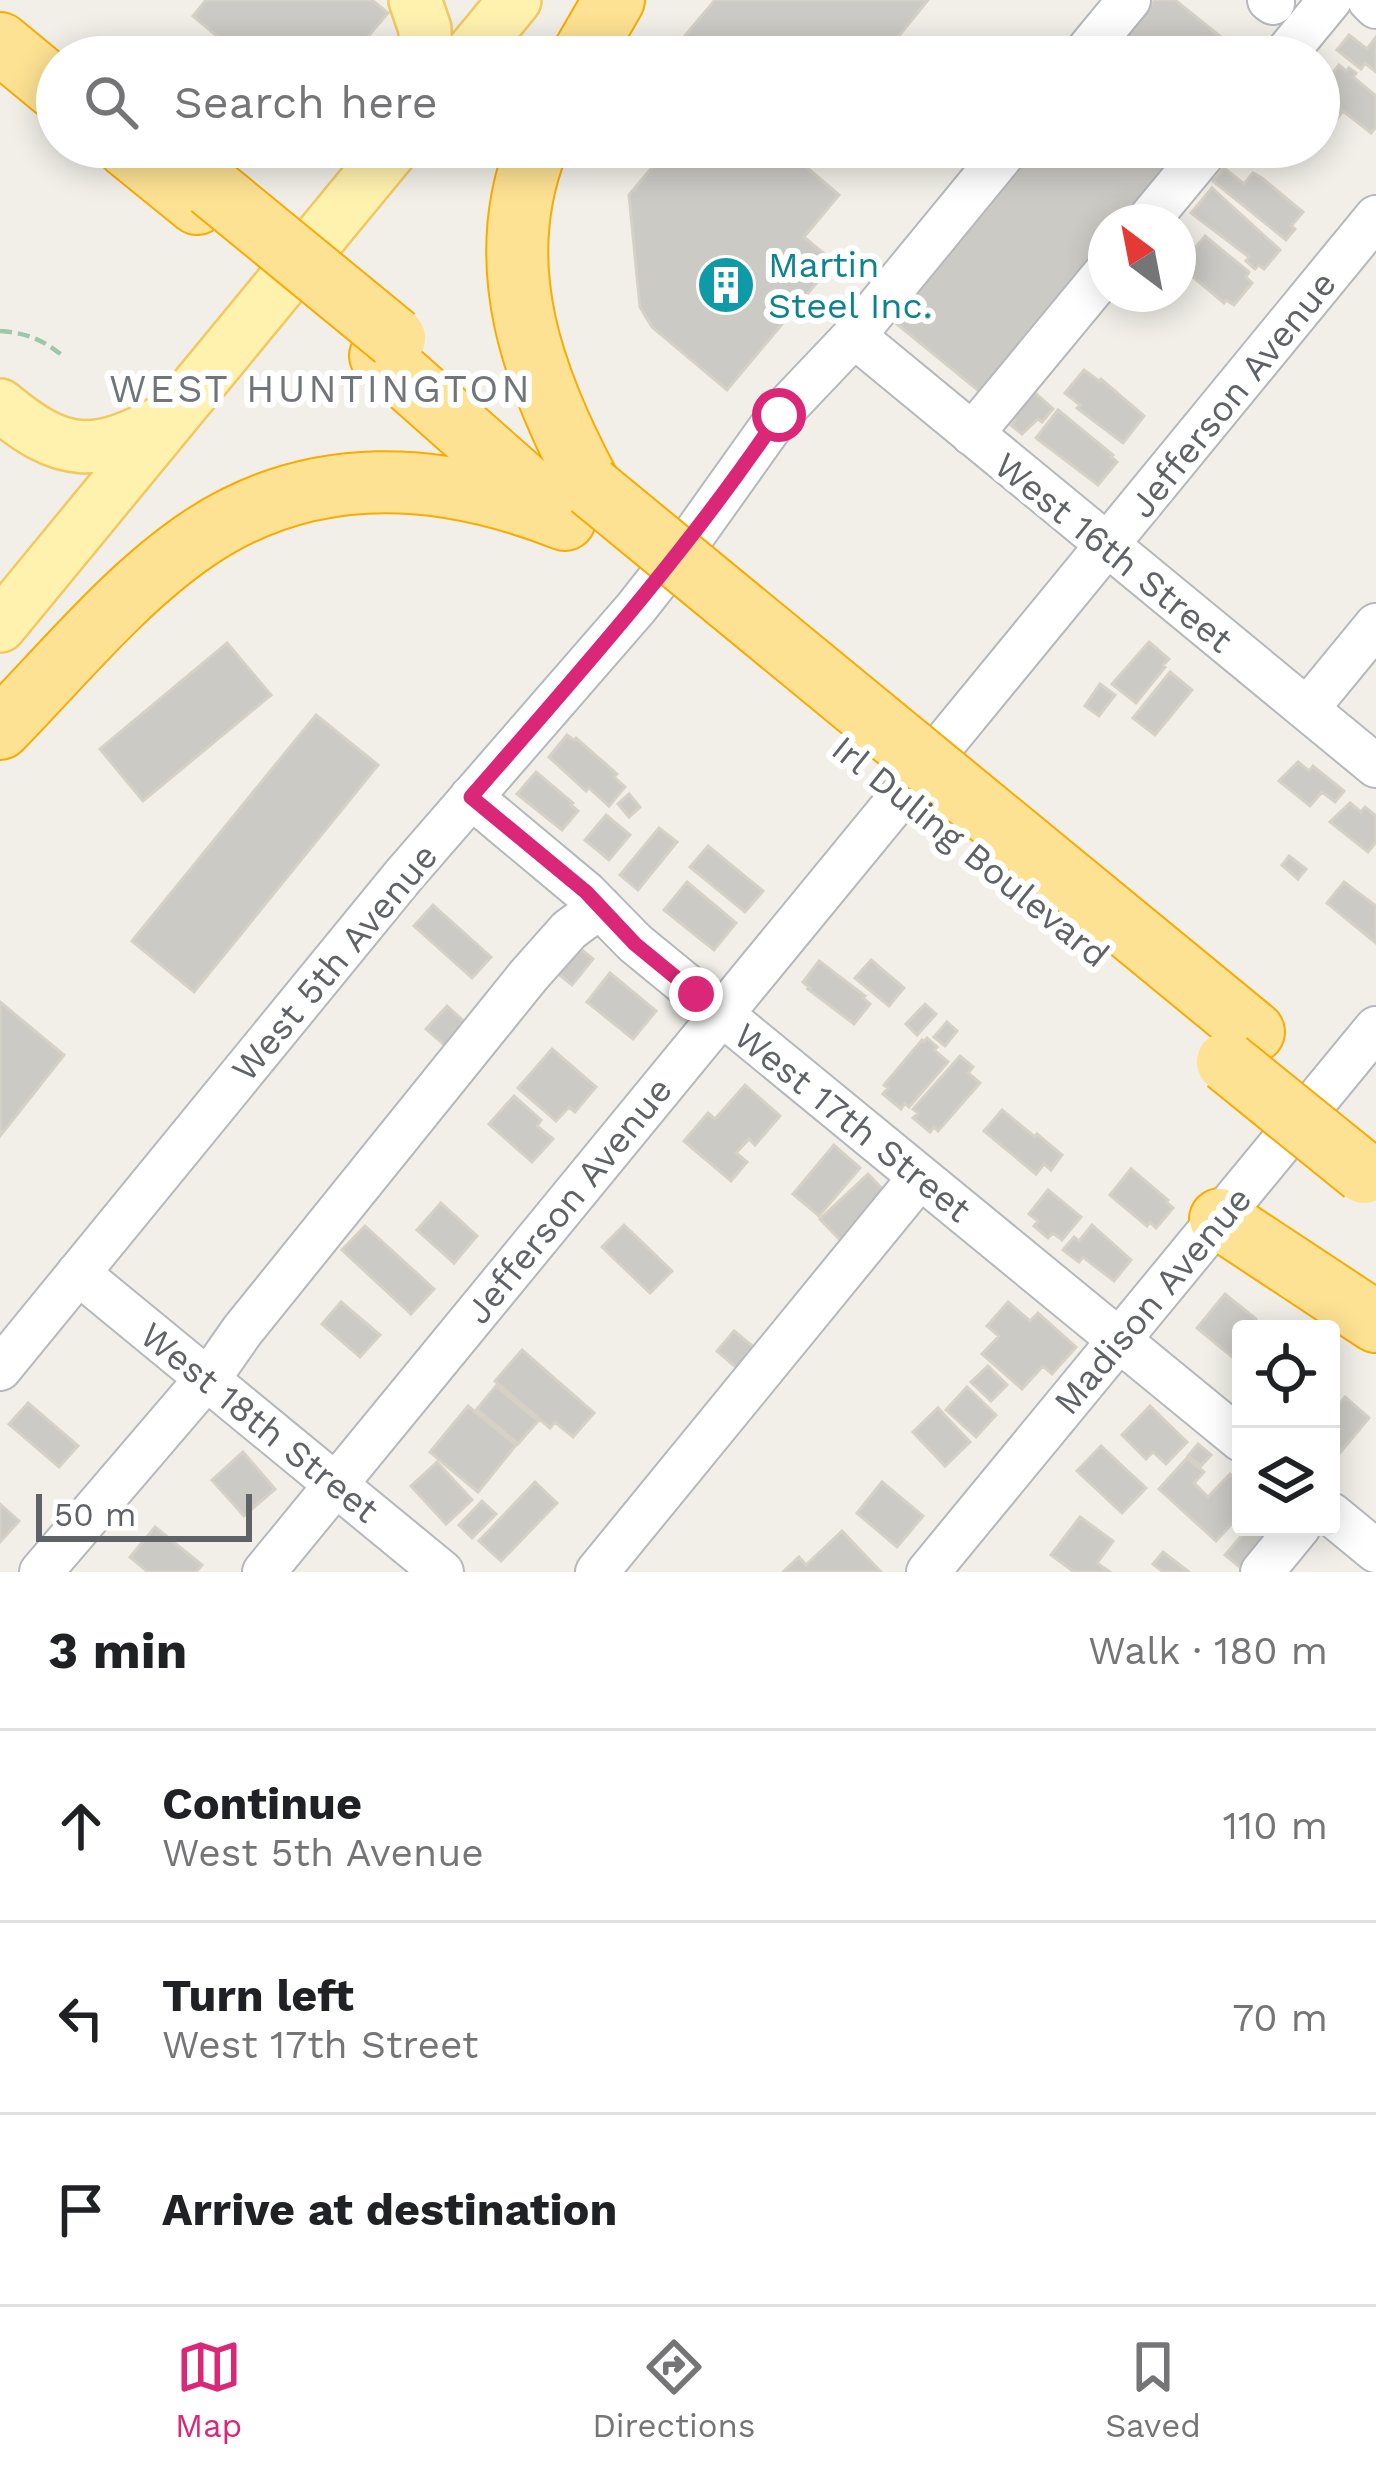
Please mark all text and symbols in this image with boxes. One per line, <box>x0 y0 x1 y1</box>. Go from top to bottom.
search box <box>36 36 1340 168</box>
icon: search <box>78 69 144 135</box>
text: Search here <box>174 76 438 129</box>
north arrow <box>1088 204 1196 312</box>
place label: Martin Steel Inc. <box>768 244 932 327</box>
building icon: Martin Steel Inc. <box>695 254 757 316</box>
street label: Jefferson Avenue <box>1121 263 1345 526</box>
district label: WEST HUNTINGTON <box>109 366 533 411</box>
route start <box>752 388 806 442</box>
street label: West 16th Street <box>986 444 1241 662</box>
street label: Irl Duling Boulevard <box>824 727 1117 976</box>
street label: West 5th Avenue <box>223 835 446 1090</box>
route end <box>669 967 723 1021</box>
street label: West 17th Street <box>726 1015 979 1231</box>
street label: Jefferson Avenue <box>457 1069 681 1332</box>
street label: Madison Avenue <box>1045 1178 1260 1423</box>
street label: West 18th Street <box>132 1314 387 1532</box>
map controls <box>1232 1320 1340 1536</box>
button: locate <box>1232 1320 1340 1428</box>
button: layers <box>1232 1428 1340 1536</box>
scale bar <box>36 1488 252 1541</box>
text: 50 m <box>54 1495 136 1534</box>
text: 3 min <box>48 1621 187 1680</box>
text: Walk · 180 m <box>1088 1628 1328 1673</box>
text: Continue <box>162 1777 362 1830</box>
icon: ahead <box>48 1793 114 1859</box>
text: 110 m <box>1223 1803 1328 1848</box>
text: West 5th Avenue <box>162 1830 484 1875</box>
text: Turn left <box>162 1969 354 2022</box>
icon: left <box>48 1985 114 2051</box>
text: 70 m <box>1232 1995 1328 2040</box>
text: West 17th Street <box>162 2022 478 2067</box>
icon: arrive <box>48 2177 114 2243</box>
text: Arrive at destination <box>162 2183 617 2236</box>
tab: Map <box>175 2334 242 2445</box>
tab: Directions <box>592 2334 755 2445</box>
tab: Saved <box>1105 2334 1201 2445</box>

